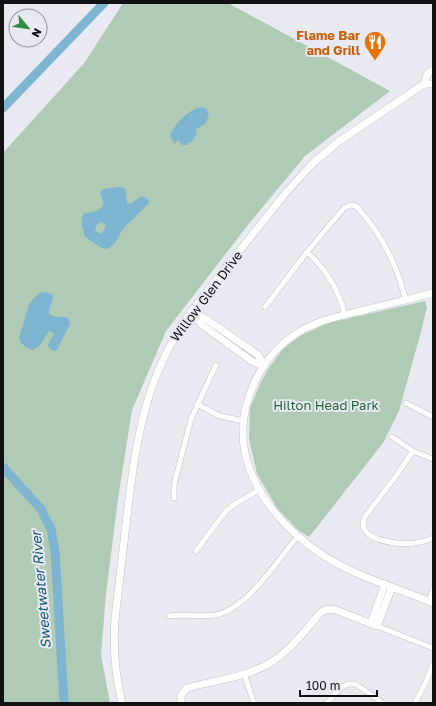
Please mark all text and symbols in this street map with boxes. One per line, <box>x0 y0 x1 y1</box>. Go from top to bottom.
north arrow <box>8 8 48 48</box>
text: N <box>29 26 45 40</box>
place label: Flame Bar and Grill <box>296 27 361 58</box>
restaurant icon: Flame Bar and Grill <box>362 29 388 62</box>
street label: Willow Glen Drive <box>167 247 245 345</box>
park label: Hilton Head Park <box>273 397 379 413</box>
water label: Sweetwater River <box>27 528 54 650</box>
scale bar <box>300 672 377 698</box>
text: 100 m <box>306 678 340 693</box>

